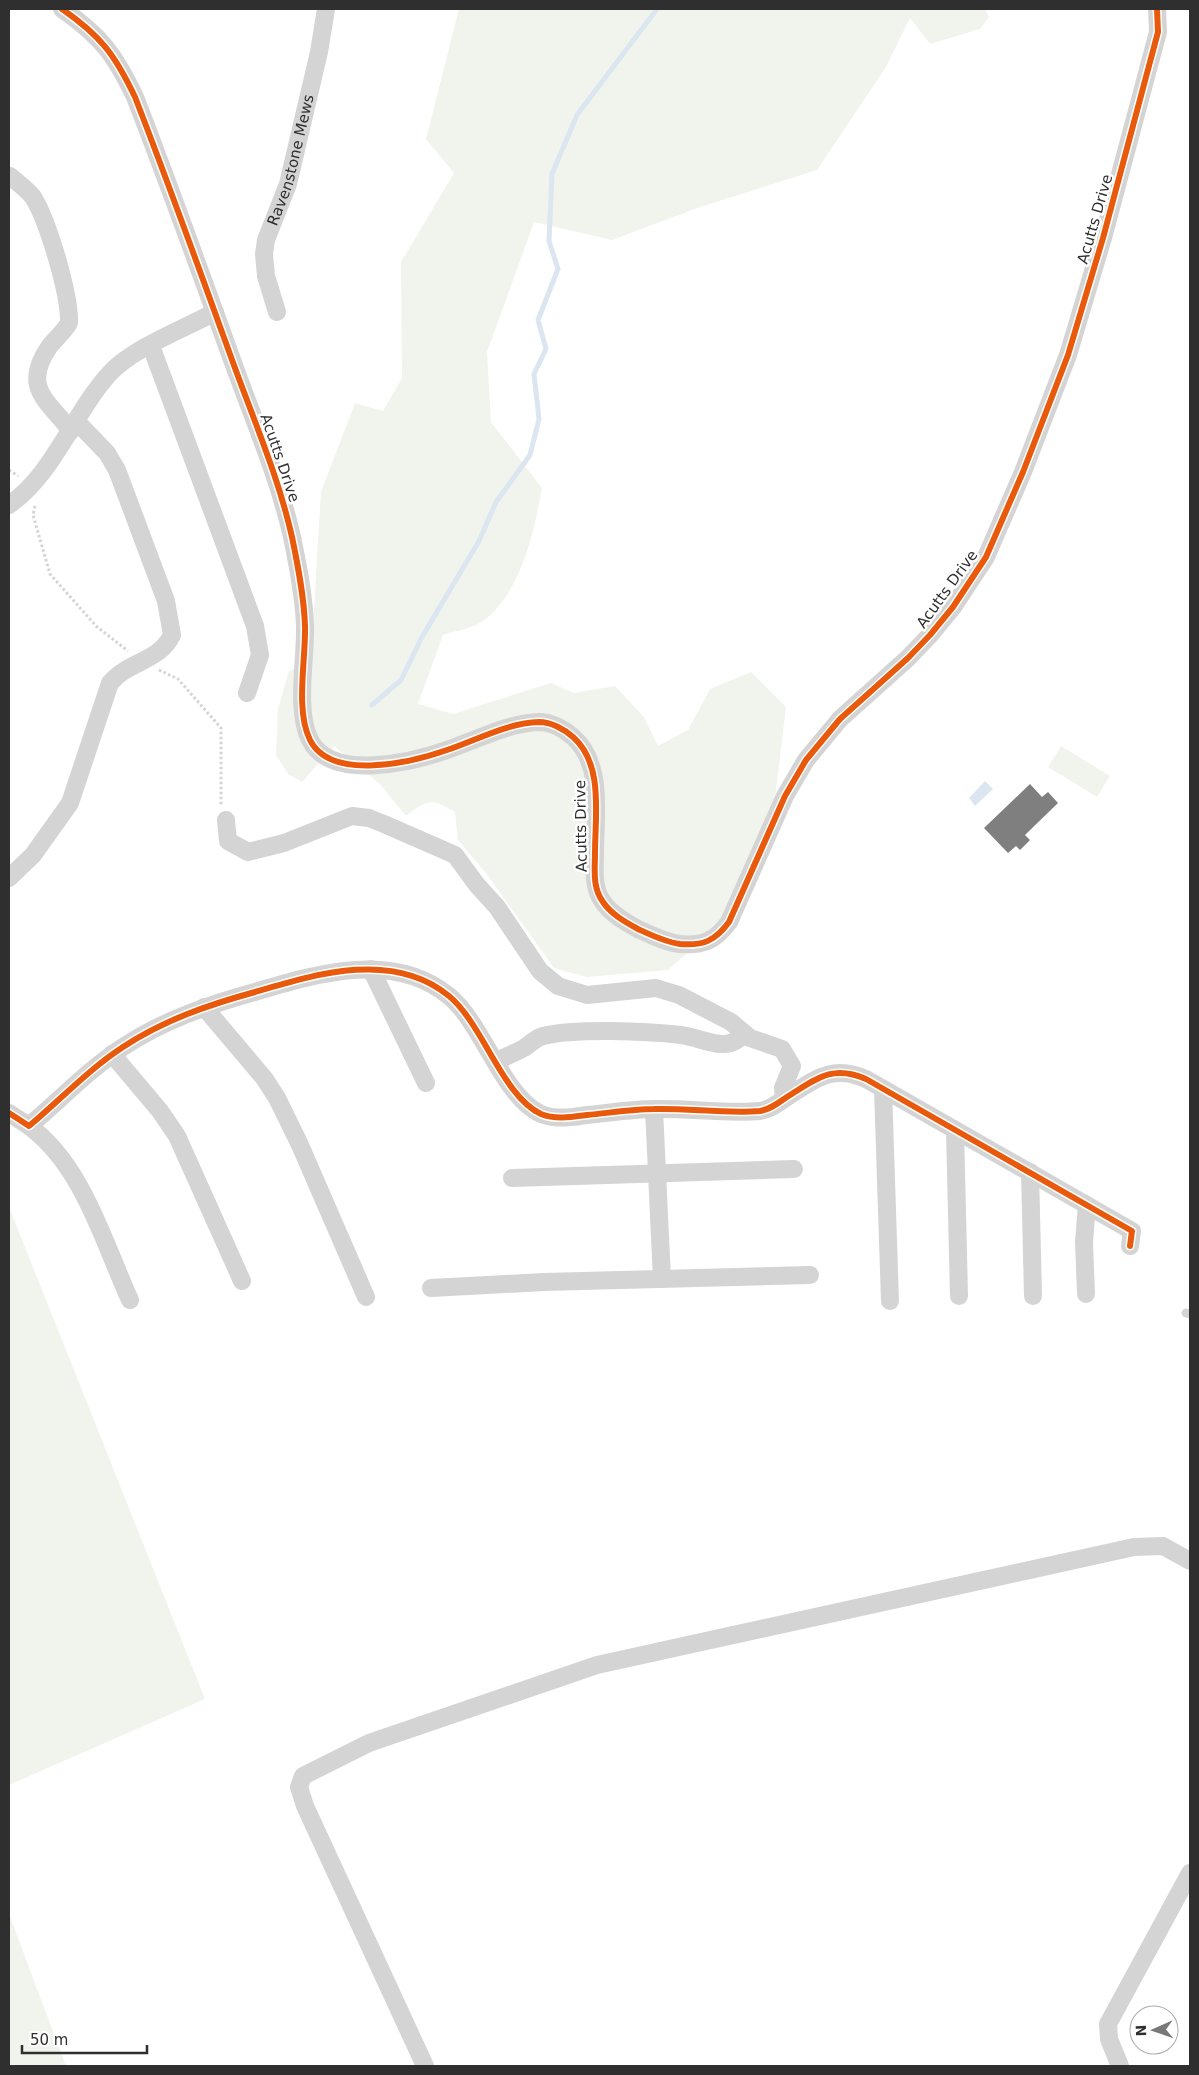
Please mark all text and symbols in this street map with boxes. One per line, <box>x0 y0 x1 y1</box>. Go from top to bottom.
street label: Ravenstone Mews <box>264 92 318 228</box>
street label: Acutts Drive <box>1074 172 1116 266</box>
street label: Acutts Drive <box>256 412 304 504</box>
street label: Acutts Drive <box>913 546 981 632</box>
street label: Acutts Drive <box>571 780 591 872</box>
north arrow <box>1129 2005 1179 2055</box>
scale bar <box>22 2022 148 2054</box>
text: N <box>1133 2024 1149 2037</box>
text: 50 m <box>30 2031 68 2049</box>

